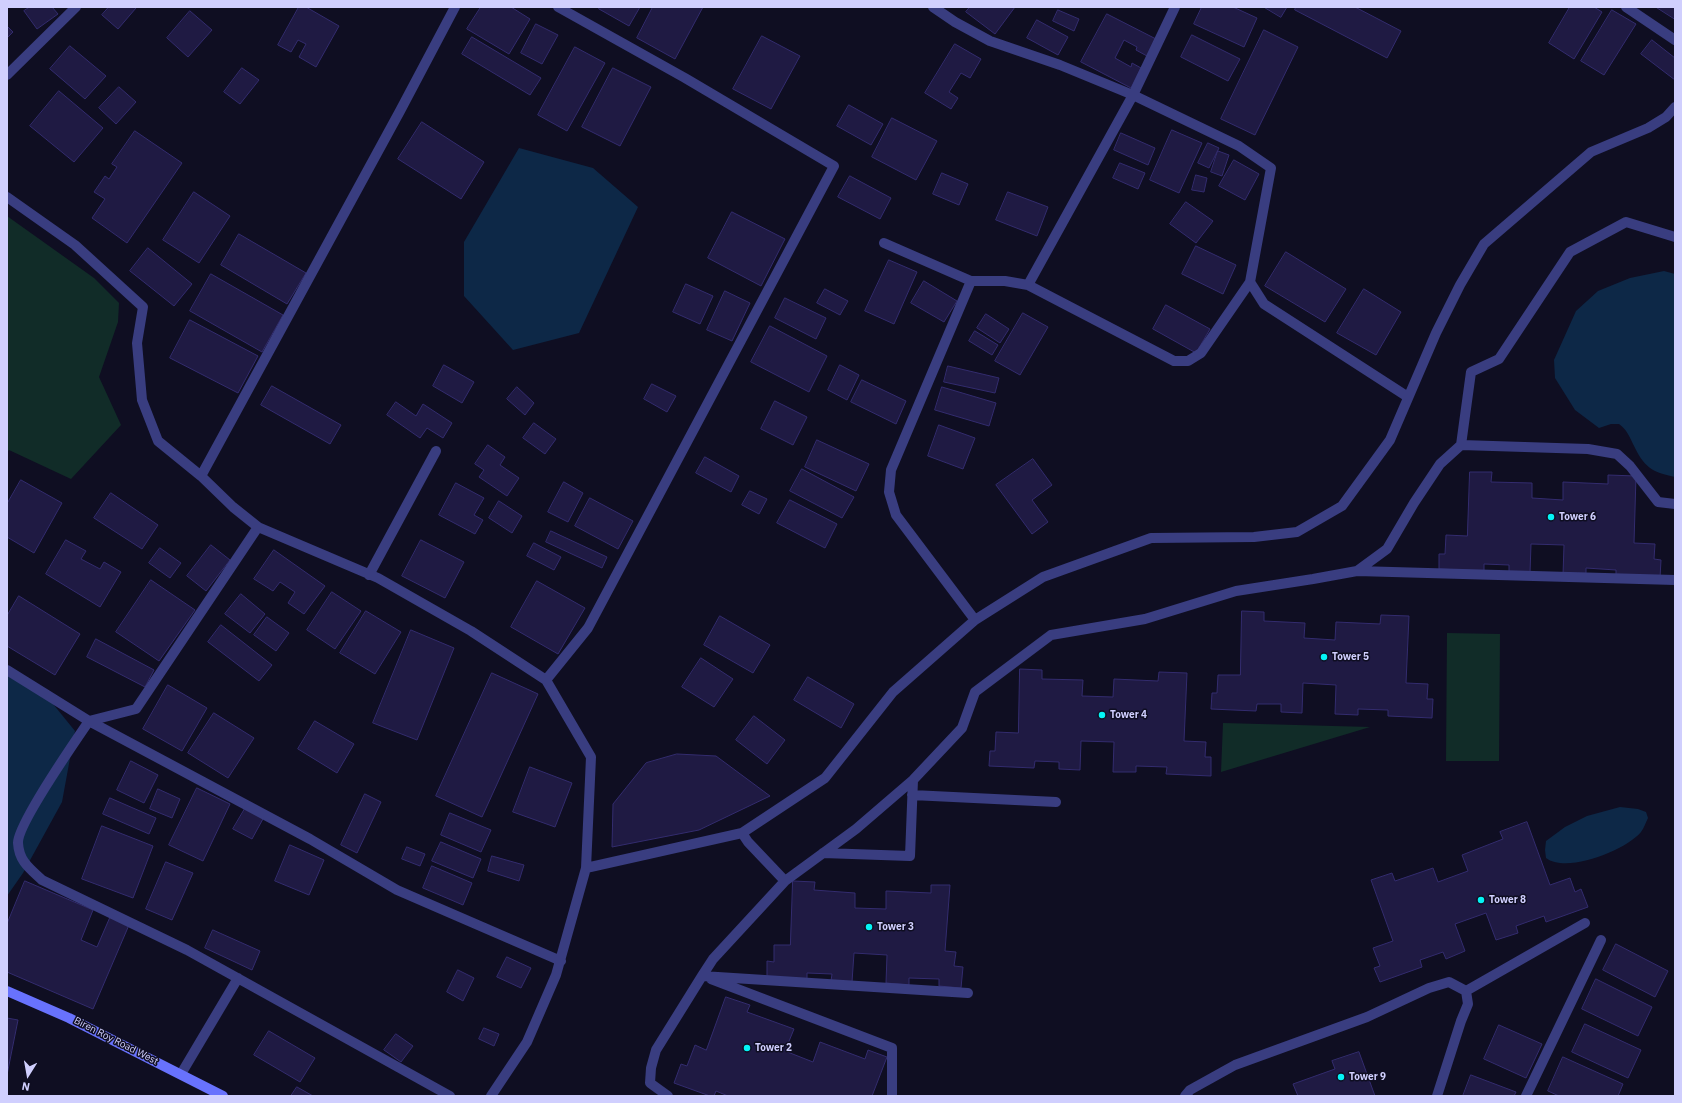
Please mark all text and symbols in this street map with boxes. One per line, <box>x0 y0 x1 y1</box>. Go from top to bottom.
place label: Tower 6 <box>1559 511 1596 523</box>
marker: Tower 6 <box>1546 512 1556 522</box>
place label: Tower 5 <box>1332 651 1369 663</box>
marker: Tower 5 <box>1319 652 1329 662</box>
place label: Tower 4 <box>1110 709 1147 721</box>
marker: Tower 4 <box>1097 710 1107 720</box>
place label: Tower 8 <box>1489 894 1526 906</box>
marker: Tower 8 <box>1476 895 1486 905</box>
place label: Tower 3 <box>877 921 914 933</box>
marker: Tower 3 <box>864 922 874 932</box>
street label: Biren Roy Road West <box>72 1014 160 1068</box>
place label: Tower 2 <box>755 1042 792 1054</box>
marker: Tower 2 <box>742 1043 752 1053</box>
north arrow <box>8 1055 48 1095</box>
place label: Tower 9 <box>1349 1071 1386 1083</box>
marker: Tower 9 <box>1336 1072 1346 1082</box>
text: N <box>20 1079 31 1094</box>

